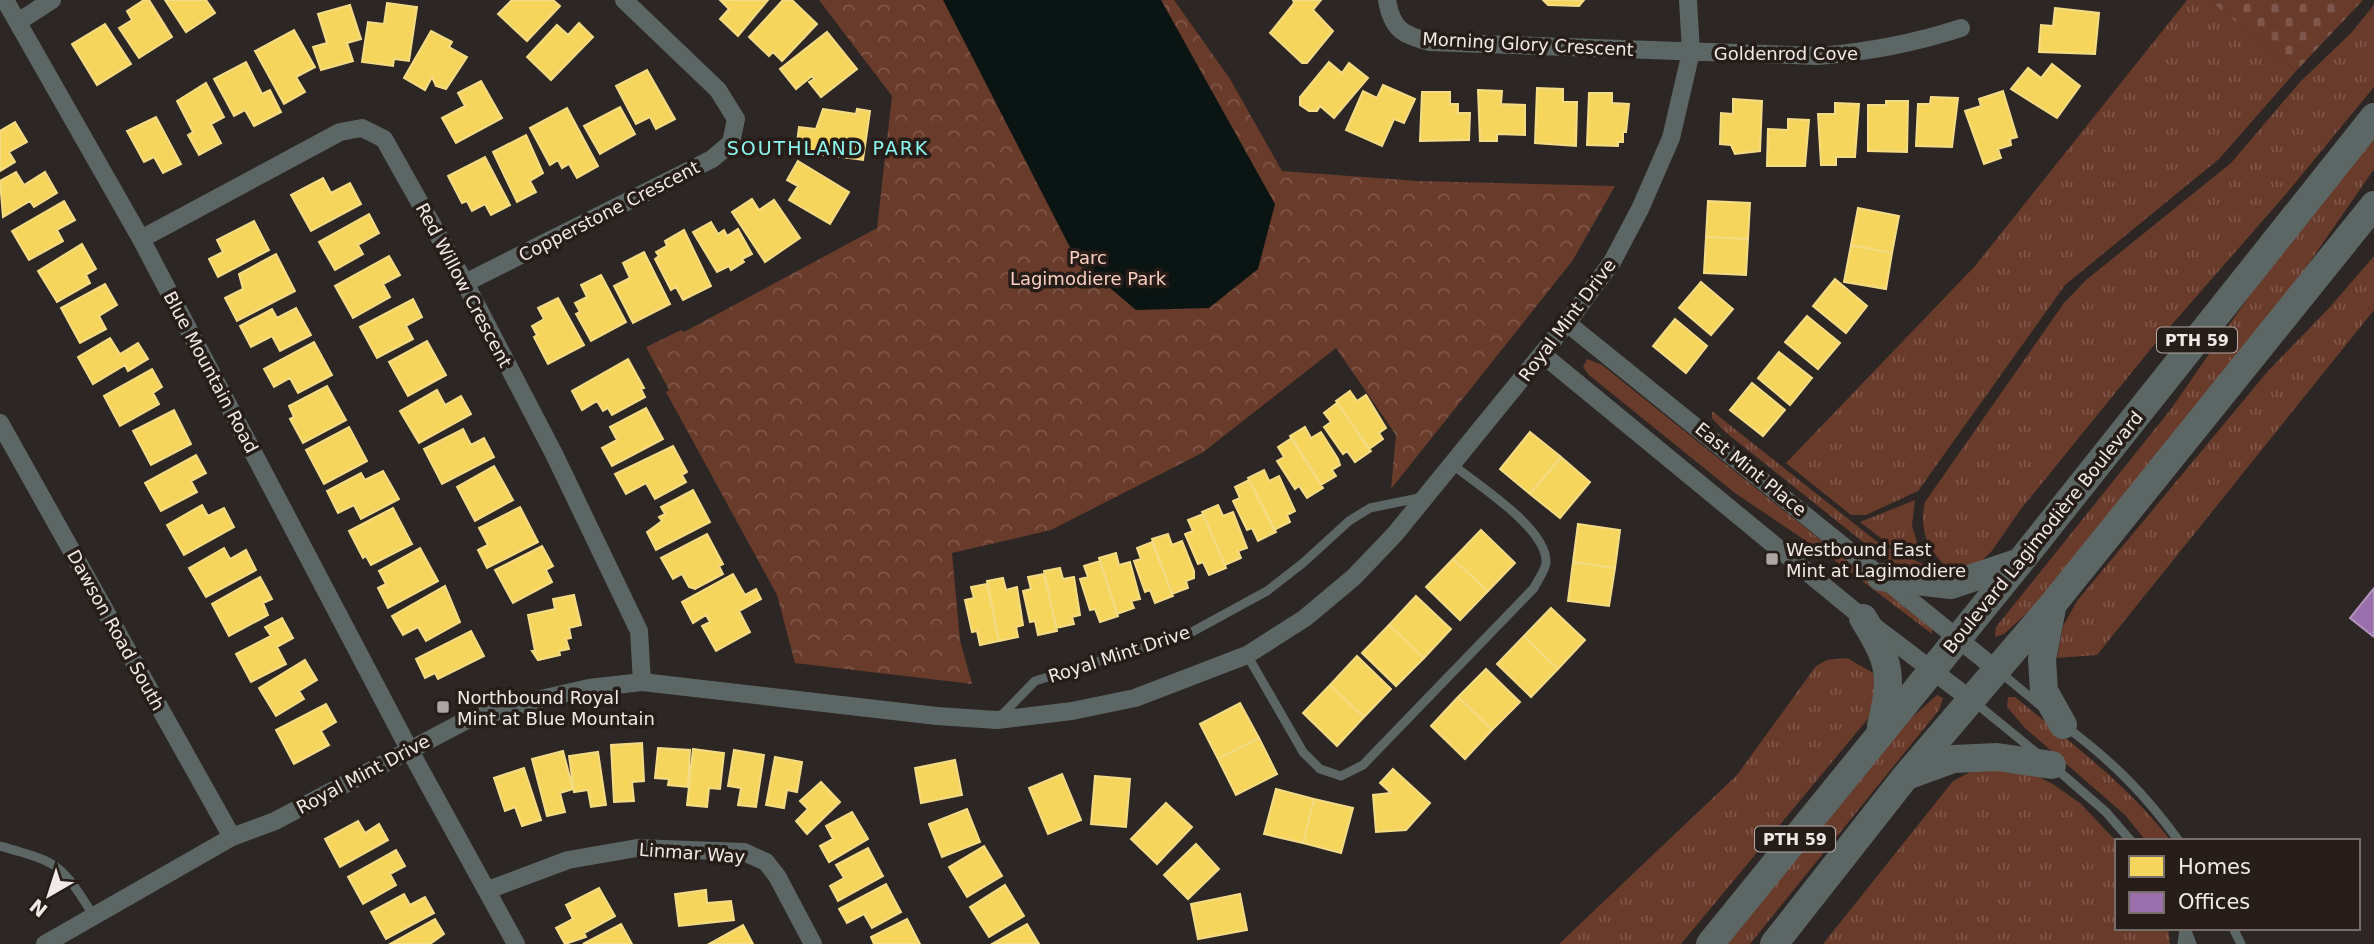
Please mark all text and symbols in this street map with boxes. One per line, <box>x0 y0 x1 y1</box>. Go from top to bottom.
street label: Morning Glory Crescent <box>1422 28 1634 60</box>
street label: Goldenrod Cove <box>1714 43 1858 64</box>
district label: SOUTHLAND PARK <box>727 137 929 159</box>
street label: Copperstone Crescent <box>515 156 703 266</box>
street label: Red Willow Crescent <box>412 199 516 371</box>
park label: Parc Lagimodiere Park <box>1010 247 1167 289</box>
street label: Royal Mint Drive <box>1514 255 1620 385</box>
street label: Blue Mountain Road <box>159 287 263 457</box>
road number: PTH 59 <box>2157 328 2237 352</box>
street label: Boulevard Lagimodière Boulevard <box>1939 407 2147 657</box>
street label: East Mint Place <box>1691 418 1811 520</box>
place label: Westbound East Mint at Lagimodiere <box>1786 539 1966 581</box>
street label: Dawson Road South <box>63 546 169 714</box>
marker: Westbound East Mint at Lagimodiere <box>1764 551 1780 567</box>
street label: Royal Mint Drive <box>1045 621 1193 687</box>
place label: Northbound Royal Mint at Blue Mountain <box>457 687 655 729</box>
marker: Northbound Royal Mint at Blue Mountain <box>435 699 451 715</box>
street label: Royal Mint Drive <box>293 730 433 818</box>
road number: PTH 59 <box>1755 826 1835 852</box>
street label: Linmar Way <box>638 839 746 867</box>
legend <box>2115 839 2360 930</box>
text: Homes <box>2178 855 2251 879</box>
north arrow <box>14 860 84 930</box>
text: Offices <box>2178 890 2250 914</box>
text: N <box>25 895 51 922</box>

